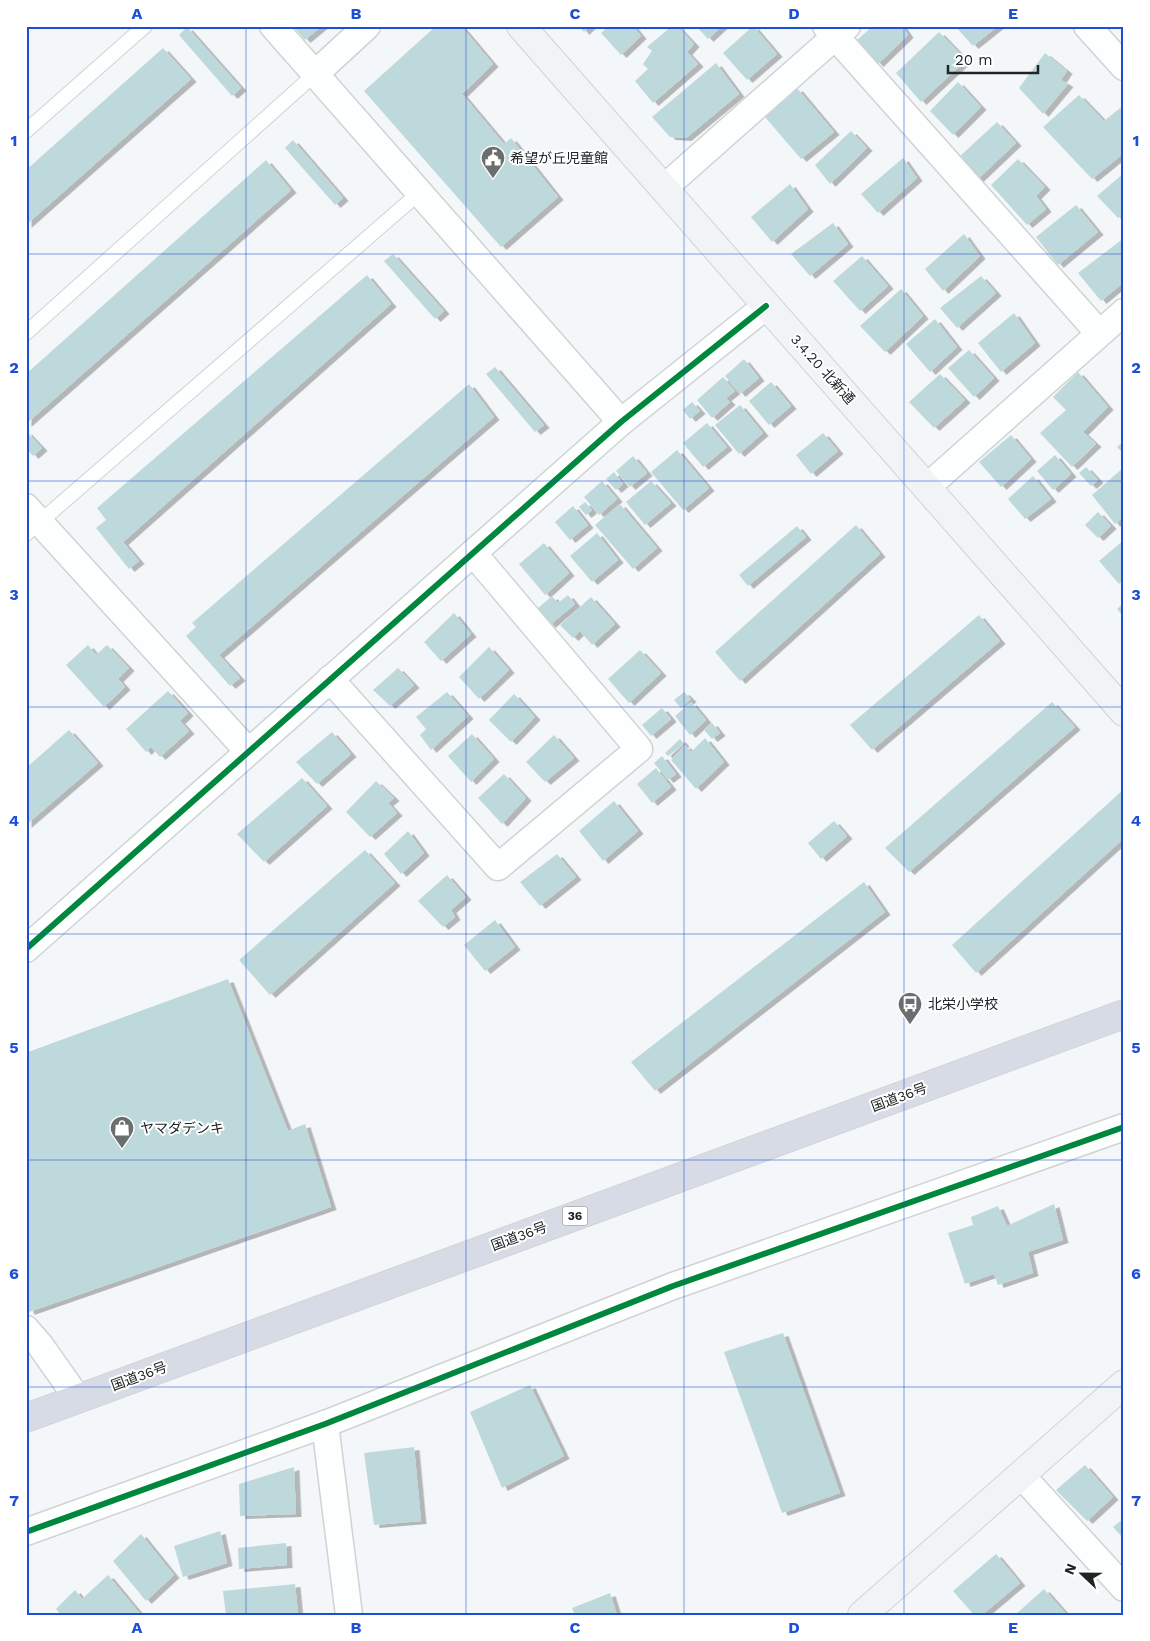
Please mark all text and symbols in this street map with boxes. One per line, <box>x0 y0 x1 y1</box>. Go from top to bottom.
text: A <box>132 4 143 23</box>
text: B <box>351 4 362 23</box>
text: C <box>570 4 581 23</box>
text: D <box>788 4 800 23</box>
text: E <box>1008 4 1018 23</box>
scale bar <box>948 42 1038 74</box>
text: 20 m <box>955 51 993 69</box>
text: 1 <box>11 131 17 150</box>
text: 1 <box>1133 131 1139 150</box>
public building icon: 希望が丘児童館 <box>480 145 506 179</box>
place label: 希望が丘児童館 <box>510 150 608 166</box>
street label: 3.4.20 北新通 <box>788 331 858 407</box>
text: 2 <box>9 358 19 377</box>
text: 2 <box>1131 358 1141 377</box>
text: 3 <box>9 585 19 604</box>
text: 3 <box>1131 585 1141 604</box>
text: 4 <box>9 811 19 830</box>
text: 4 <box>1131 811 1141 830</box>
bus stop icon: 北栄小学校 <box>897 991 923 1025</box>
place label: 北栄小学校 <box>928 996 998 1012</box>
text: 5 <box>9 1038 19 1057</box>
text: 5 <box>1131 1038 1141 1057</box>
street label: 国道36号 <box>869 1079 929 1115</box>
shop icon: ヤマダデンキ <box>109 1115 135 1149</box>
place label: ヤマダデンキ <box>140 1120 224 1136</box>
road number: 36 <box>562 1206 588 1226</box>
street label: 国道36号 <box>489 1218 549 1254</box>
text: 6 <box>9 1264 19 1283</box>
text: 6 <box>1131 1264 1141 1283</box>
street label: 国道36号 <box>109 1358 169 1394</box>
text: 7 <box>9 1491 19 1510</box>
text: 7 <box>1131 1491 1141 1510</box>
north arrow <box>1058 1548 1108 1598</box>
text: N <box>1061 1561 1079 1577</box>
text: A <box>132 1618 143 1637</box>
text: B <box>351 1618 362 1637</box>
text: C <box>570 1618 581 1637</box>
text: D <box>788 1618 800 1637</box>
text: E <box>1008 1618 1018 1637</box>

